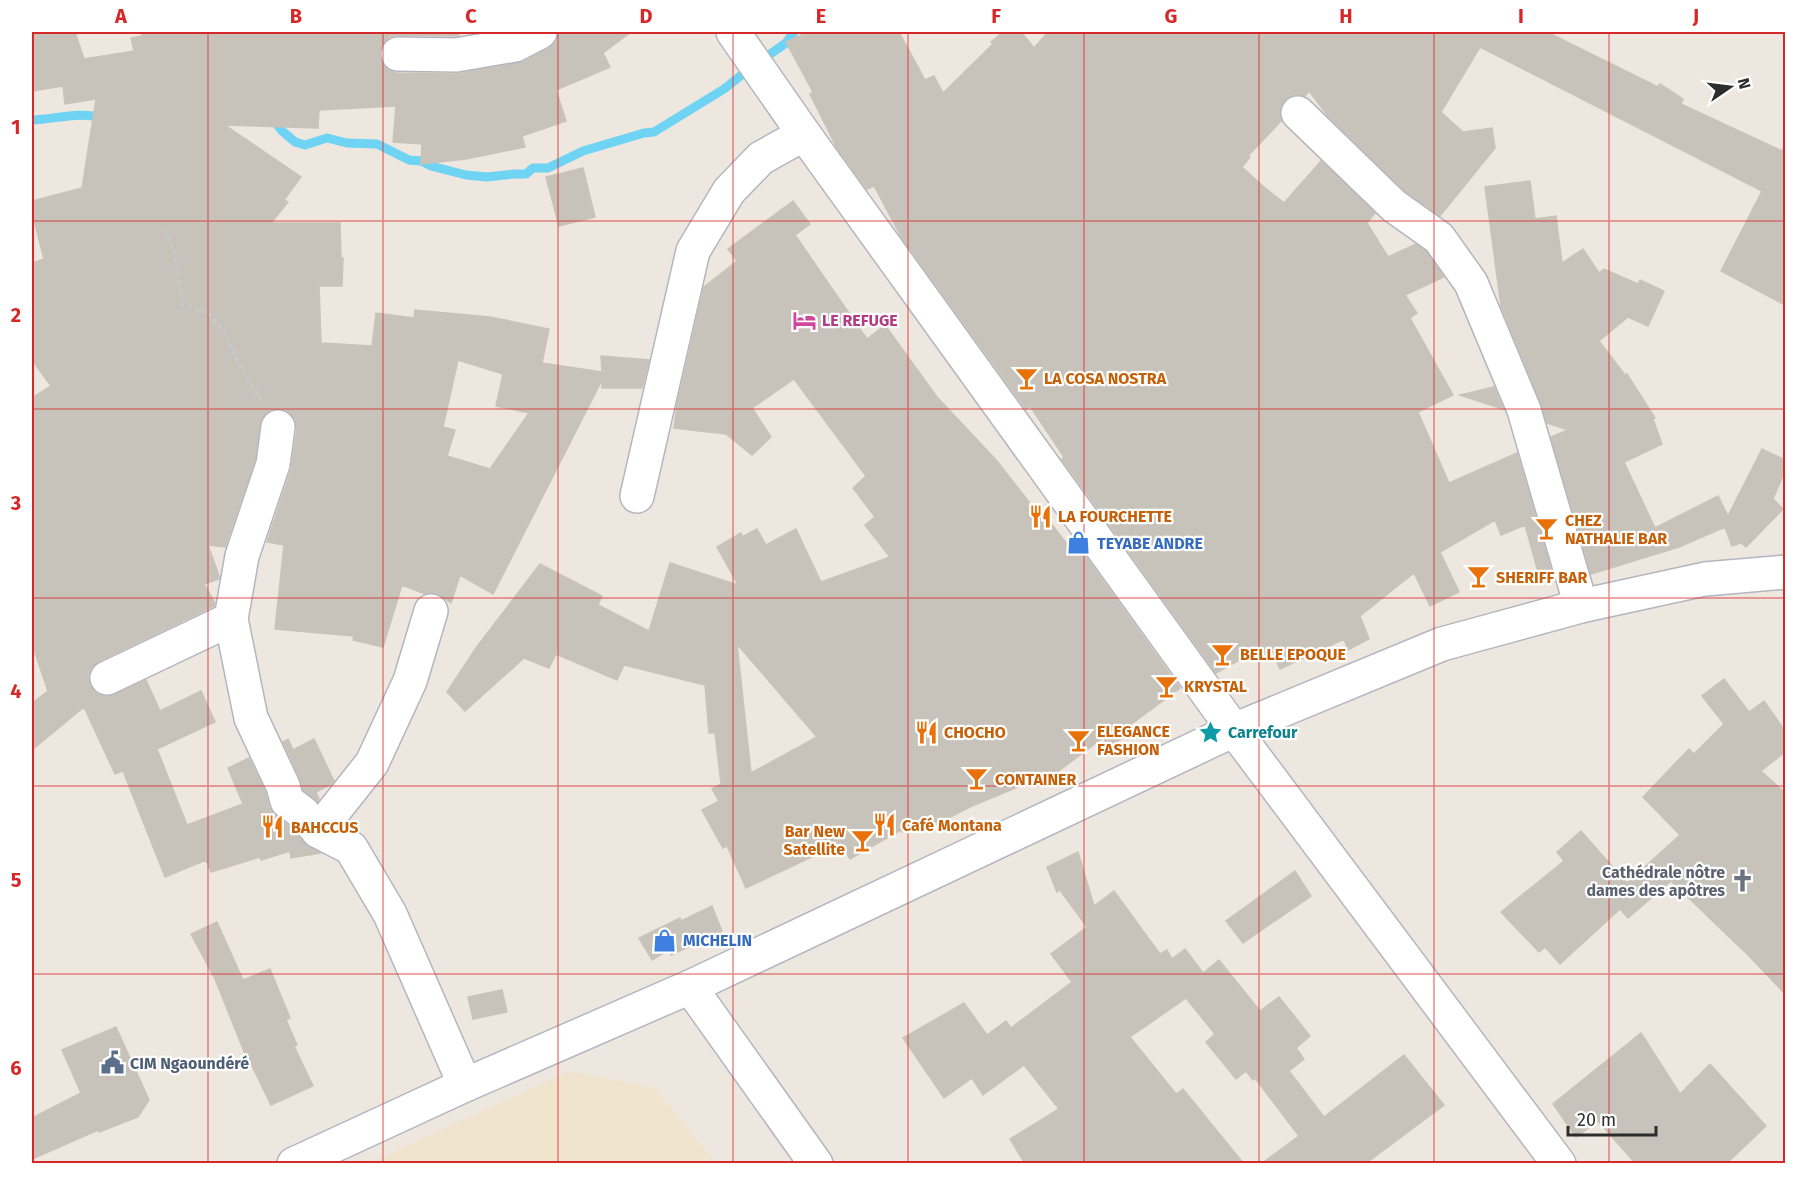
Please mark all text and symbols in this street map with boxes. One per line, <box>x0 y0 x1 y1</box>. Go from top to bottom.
text: A <box>114 4 128 28</box>
text: B <box>290 4 302 28</box>
text: C <box>465 4 477 28</box>
text: D <box>639 4 653 28</box>
text: E <box>816 4 826 28</box>
text: F <box>991 4 1001 28</box>
text: G <box>1165 4 1177 28</box>
text: H <box>1339 4 1353 28</box>
text: I <box>1518 4 1524 28</box>
text: J <box>1692 4 1699 28</box>
north arrow <box>1700 57 1760 117</box>
text: N <box>1734 76 1755 91</box>
text: 1 <box>11 115 21 139</box>
text: 2 <box>11 303 21 327</box>
hotel icon: LE REFUGE <box>791 307 817 333</box>
place label: LE REFUGE <box>822 311 898 330</box>
bar icon: LA COSA NOSTRA <box>1013 365 1039 391</box>
place label: LA COSA NOSTRA <box>1044 369 1167 388</box>
text: 3 <box>10 491 21 515</box>
restaurant icon: LA FOURCHETTE <box>1027 503 1053 529</box>
place label: LA FOURCHETTE <box>1058 507 1172 526</box>
place label: CHEZ NATHALIE BAR <box>1565 511 1667 548</box>
bar icon: CHEZ NATHALIE BAR <box>1534 516 1560 542</box>
shop icon: TEYABE ANDRE <box>1066 530 1092 556</box>
place label: TEYABE ANDRE <box>1097 534 1203 553</box>
bar icon: SHERIFF BAR <box>1465 564 1491 590</box>
place label: SHERIFF BAR <box>1496 568 1587 587</box>
bar icon: BELLE EPOQUE <box>1209 641 1235 667</box>
place label: BELLE EPOQUE <box>1240 645 1346 664</box>
bar icon: KRYSTAL <box>1153 673 1179 699</box>
place label: KRYSTAL <box>1184 677 1247 696</box>
text: 4 <box>10 679 22 703</box>
restaurant icon: CHOCHO <box>913 719 939 745</box>
place icon: Carrefour <box>1197 719 1223 745</box>
place label: ELEGANCE FASHION <box>1097 722 1170 759</box>
place label: CHOCHO <box>944 723 1006 742</box>
place label: Carrefour <box>1228 723 1298 742</box>
bar icon: ELEGANCE FASHION <box>1066 727 1092 753</box>
bar icon: CONTAINER <box>964 766 990 792</box>
place label: CONTAINER <box>995 770 1077 789</box>
restaurant icon: Café Montana <box>871 812 897 838</box>
restaurant icon: BAHCCUS <box>260 814 286 840</box>
place label: Café Montana <box>902 816 1002 835</box>
place label: BAHCCUS <box>291 818 358 837</box>
place label: Bar New Satellite <box>784 822 845 859</box>
bar icon: Bar New Satellite <box>850 827 876 853</box>
place label: Cathédrale nôtre dames des apôtres <box>1586 863 1725 900</box>
text: 5 <box>11 868 22 892</box>
church icon: Cathédrale nôtre dames des apôtres <box>1730 868 1756 894</box>
shop icon: MICHELIN <box>652 927 678 953</box>
place label: MICHELIN <box>683 931 752 950</box>
public building icon: CIM Ngaoundéré <box>99 1050 125 1076</box>
place label: CIM Ngaoundéré <box>130 1054 249 1073</box>
text: 6 <box>10 1056 22 1080</box>
scale bar <box>1568 1099 1656 1137</box>
text: 20 m <box>1577 1109 1616 1131</box>

